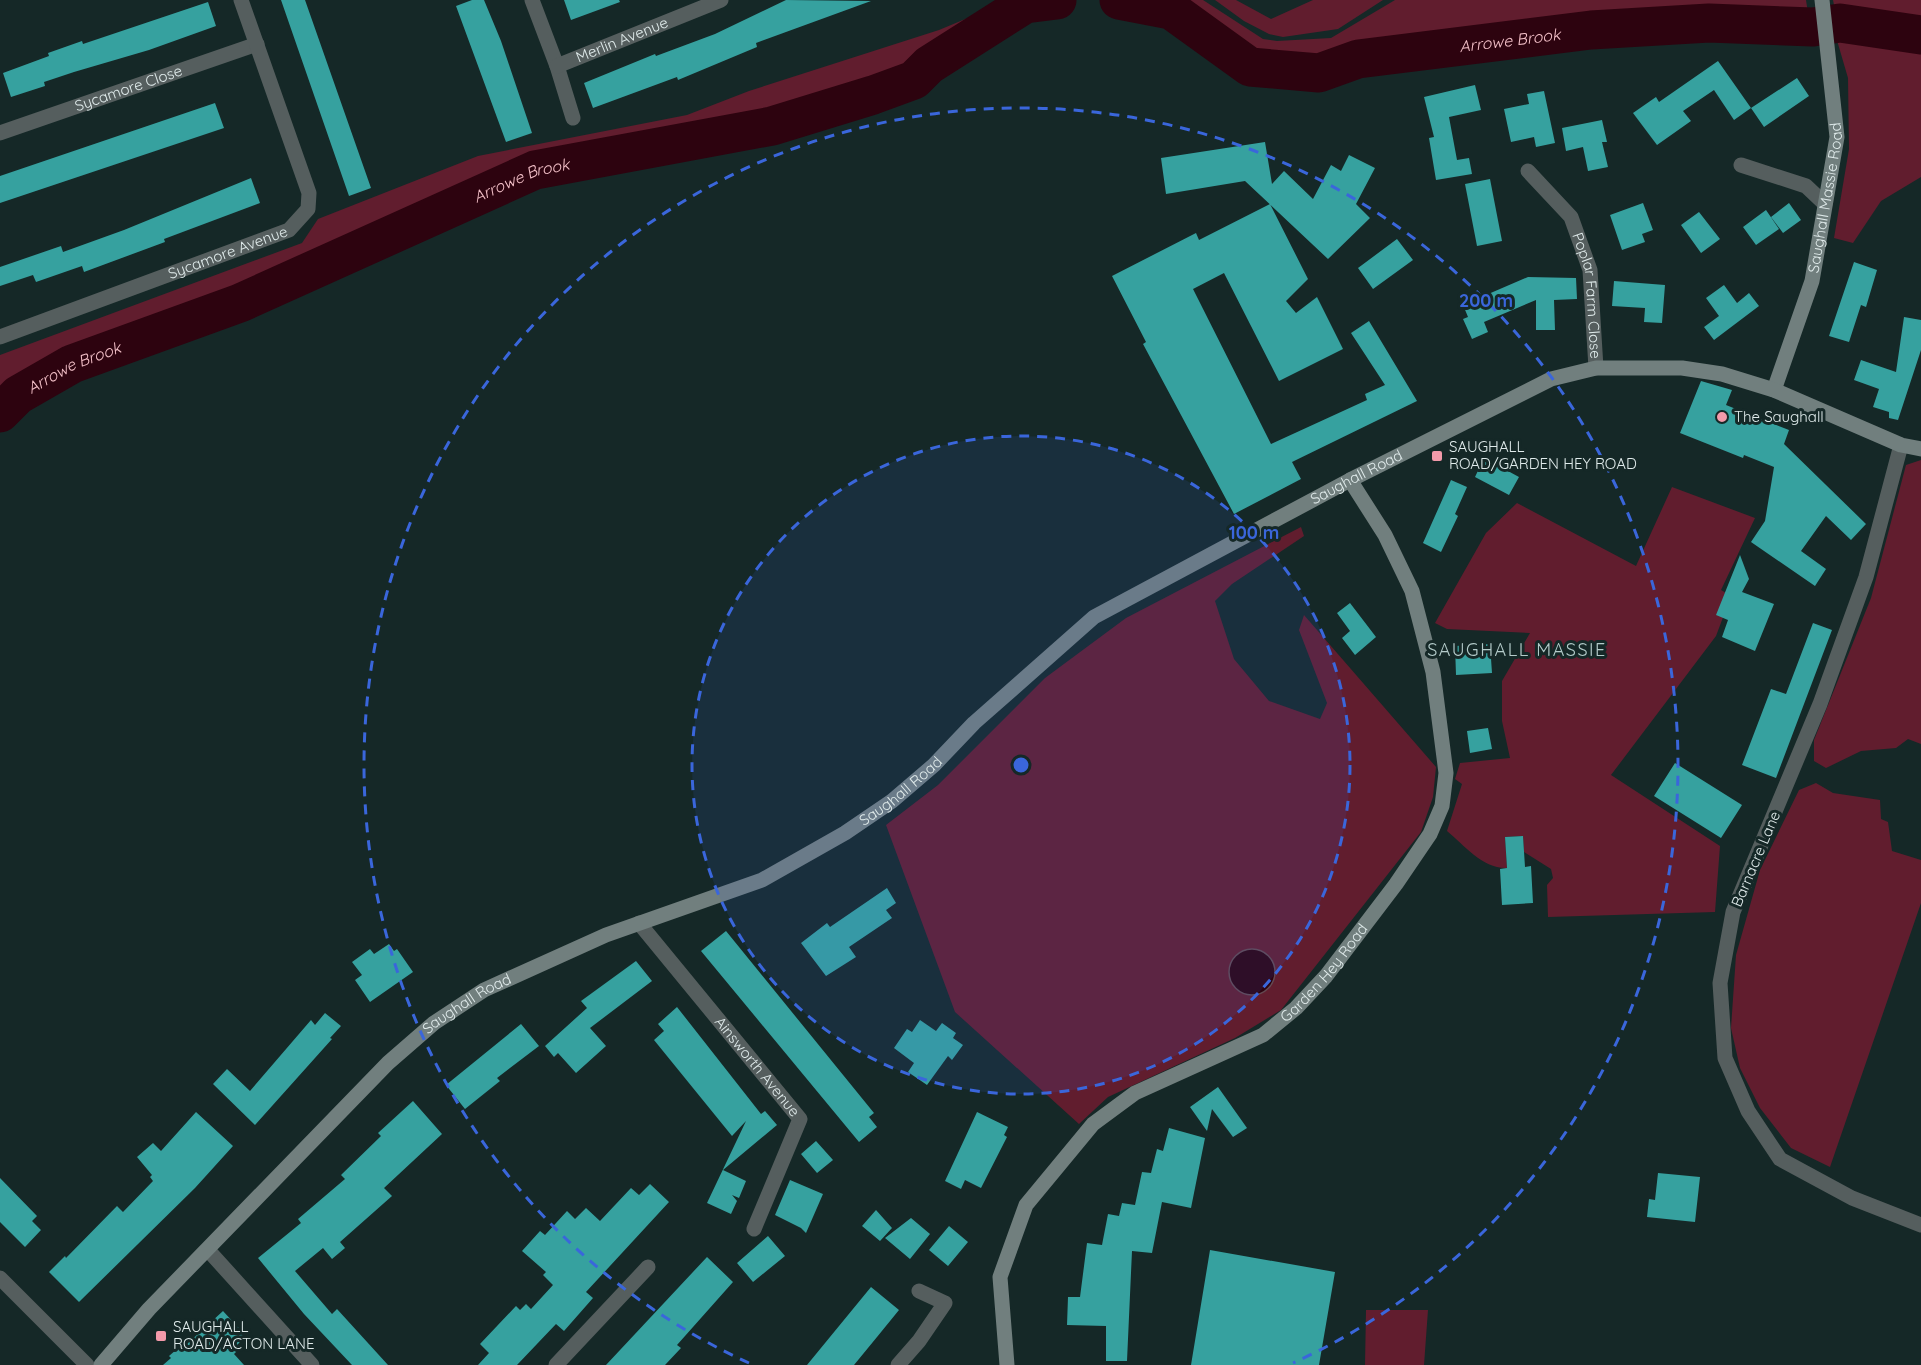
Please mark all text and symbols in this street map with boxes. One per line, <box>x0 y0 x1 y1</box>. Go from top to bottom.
street label: Merlin Avenue <box>573 12 671 66</box>
water label: Arrowe Brook <box>1458 24 1563 56</box>
street label: Sycamore Close <box>72 61 184 115</box>
street label: Saughall Massie Road <box>1804 121 1846 274</box>
water label: Arrowe Brook <box>470 154 572 207</box>
street label: Sycamore Avenue <box>165 221 290 283</box>
street label: Poplar Farm Close <box>1568 230 1605 359</box>
text: 200 m <box>1459 289 1513 312</box>
water label: Arrowe Brook <box>23 337 125 398</box>
place label: The Saughall <box>1734 407 1824 426</box>
marker: The Saughall <box>1715 410 1729 424</box>
place label: SAUGHALL ROAD/GARDEN HEY ROAD <box>1449 437 1637 473</box>
street label: Saughall Road <box>1307 445 1406 508</box>
marker: SAUGHALL ROAD/GARDEN HEY ROAD <box>1430 449 1444 463</box>
text: 100 m <box>1229 521 1279 544</box>
district label: SAUGHALL MASSIE <box>1427 638 1607 661</box>
street label: Saughall Road <box>855 752 946 830</box>
centre of rings <box>1011 755 1031 775</box>
street label: Barnacre Lane <box>1727 808 1784 910</box>
street label: Garden Hey Road <box>1276 920 1371 1026</box>
street label: Saughall Road <box>418 969 514 1038</box>
street label: Ainsworth Avenue <box>711 1013 804 1120</box>
place label: SAUGHALL ROAD/ACTON LANE <box>173 1317 314 1353</box>
marker: SAUGHALL ROAD/ACTON LANE <box>154 1329 168 1343</box>

